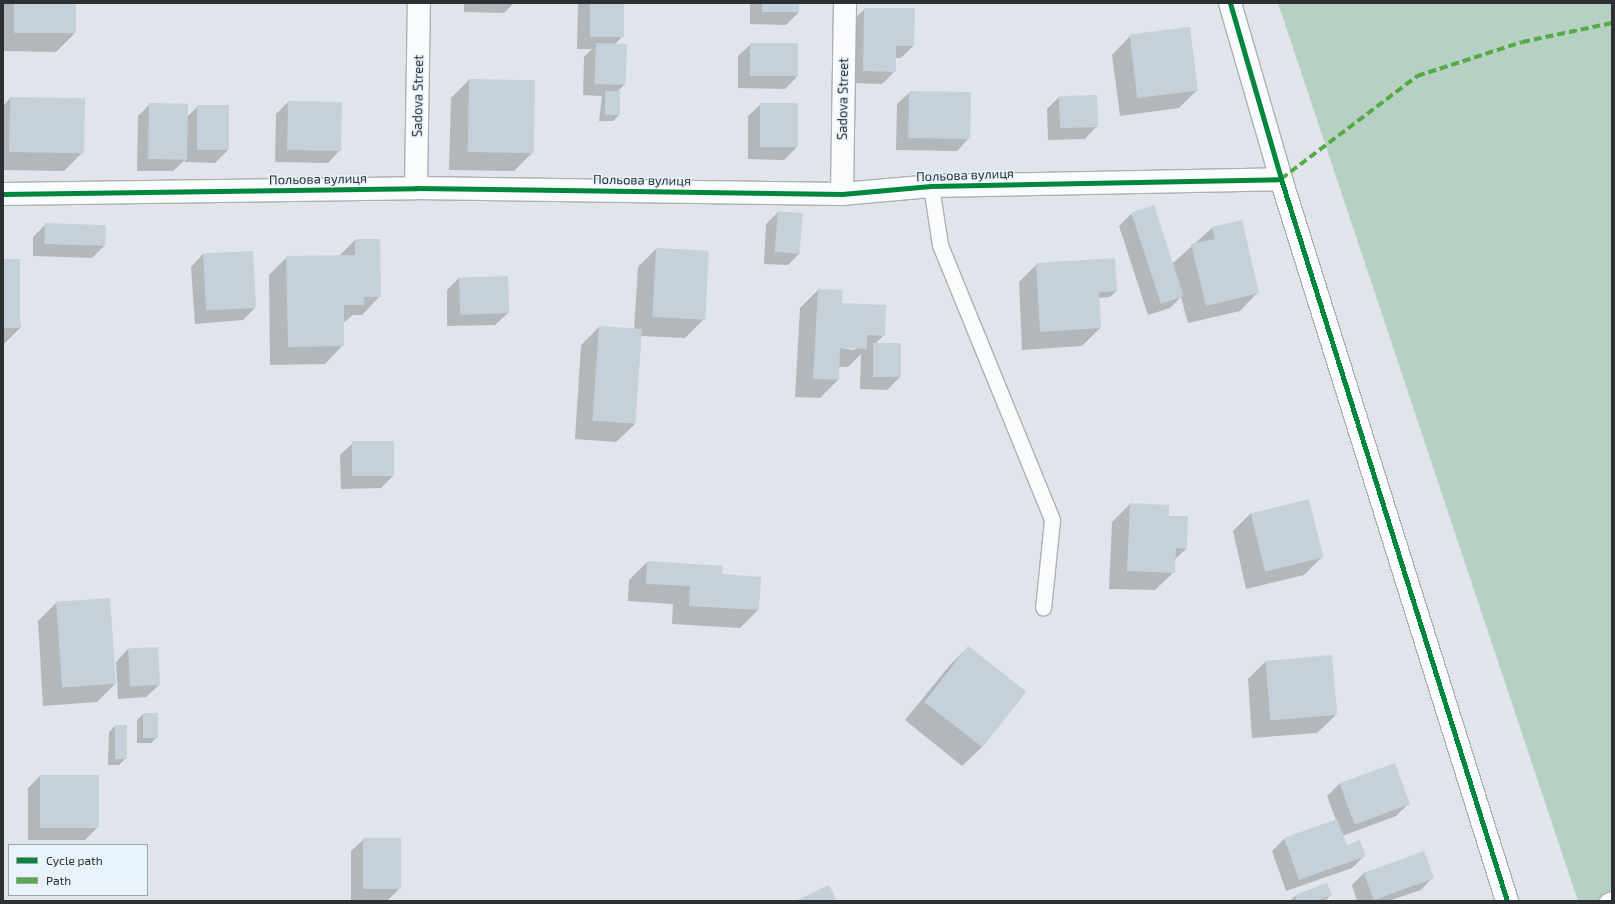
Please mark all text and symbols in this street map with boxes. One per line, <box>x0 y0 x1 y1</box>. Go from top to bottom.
street label: Sadova Street <box>409 55 427 137</box>
street label: Sadova Street <box>834 58 852 140</box>
street label: Польова вулиця <box>916 165 1014 185</box>
street label: Польова вулиця <box>269 170 367 188</box>
street label: Польова вулиця <box>593 171 691 189</box>
legend <box>8 844 148 896</box>
text: Cycle path <box>46 853 103 867</box>
text: Path <box>46 873 71 887</box>

